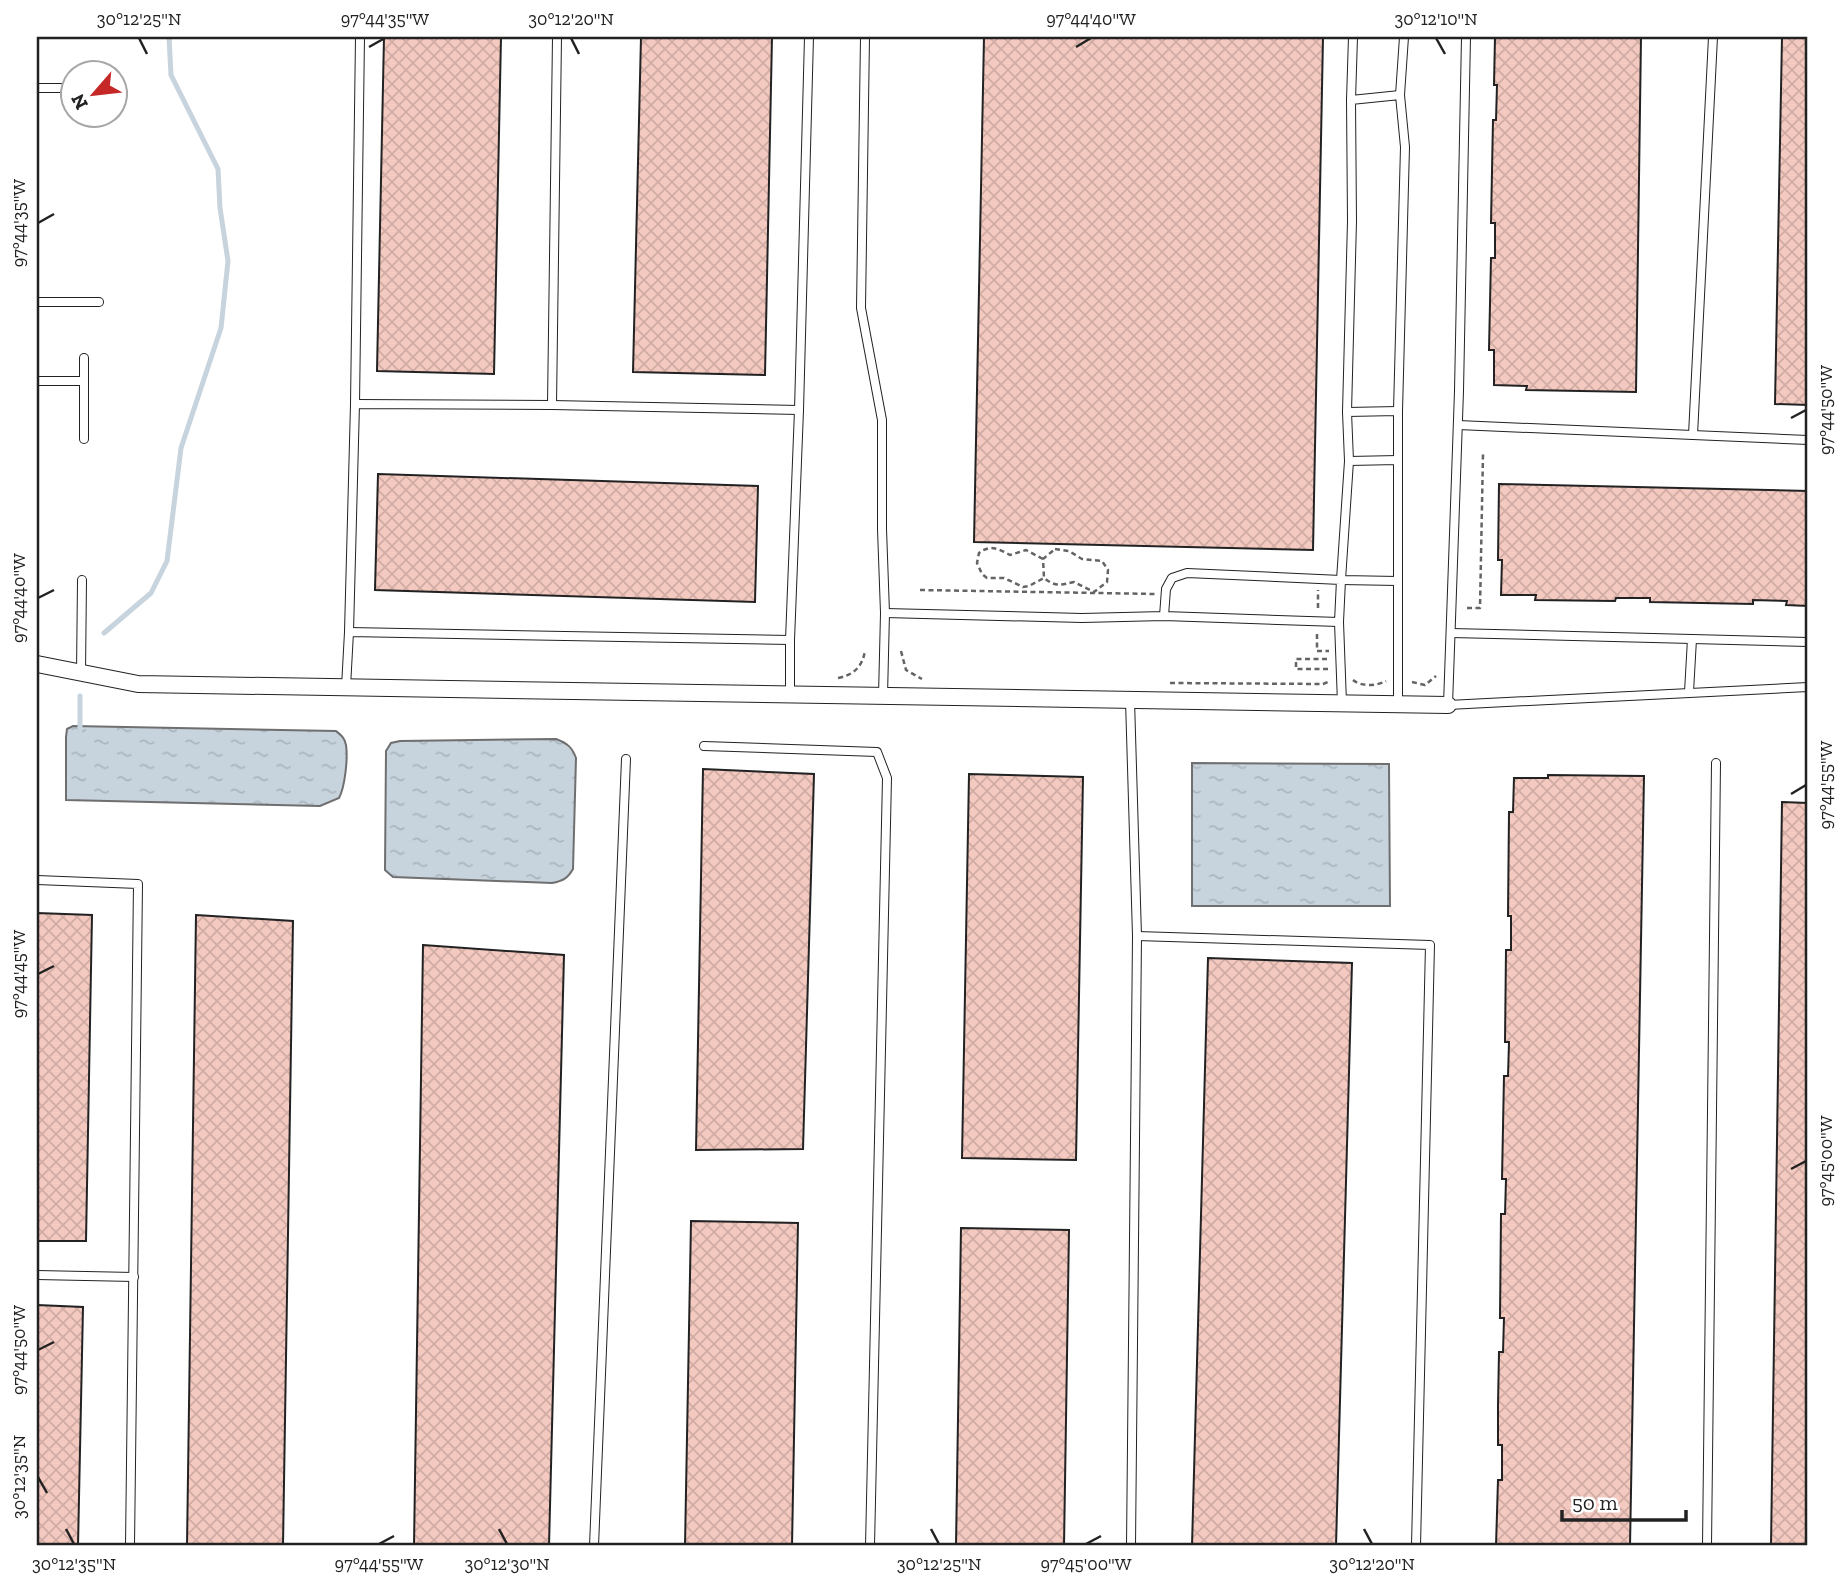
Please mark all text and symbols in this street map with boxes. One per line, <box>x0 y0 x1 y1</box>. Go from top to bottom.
text: 30°12'25"N <box>97 8 181 30</box>
text: 97°44'35"W <box>341 8 429 30</box>
text: 30°12'20"N <box>528 8 614 30</box>
text: 97°44'40"W <box>1046 8 1136 30</box>
text: 30°12'10"N <box>1394 8 1478 30</box>
north arrow <box>60 60 130 130</box>
text: N <box>66 90 93 114</box>
text: 97°44'35"W <box>8 179 30 267</box>
text: 97°44'50"W <box>1815 365 1837 455</box>
text: 97°44'40"W <box>8 553 30 643</box>
text: 97°44'55"W <box>1815 740 1837 829</box>
text: 97°44'45"W <box>8 930 30 1018</box>
text: 97°45'00"W <box>1815 1115 1837 1207</box>
text: 97°44'50"W <box>8 1305 30 1395</box>
text: 30°12'35"N <box>8 1435 30 1519</box>
scale bar <box>1562 1478 1686 1522</box>
text: 50 m <box>1572 1490 1618 1515</box>
text: 30°12'35"N <box>32 1553 116 1575</box>
text: 97°44'55"W <box>335 1553 424 1575</box>
text: 30°12'30"N <box>464 1553 550 1575</box>
text: 30°12'25"N <box>897 1553 981 1575</box>
text: 97°45'00"W <box>1040 1553 1132 1575</box>
text: 30°12'20"N <box>1329 1553 1415 1575</box>

